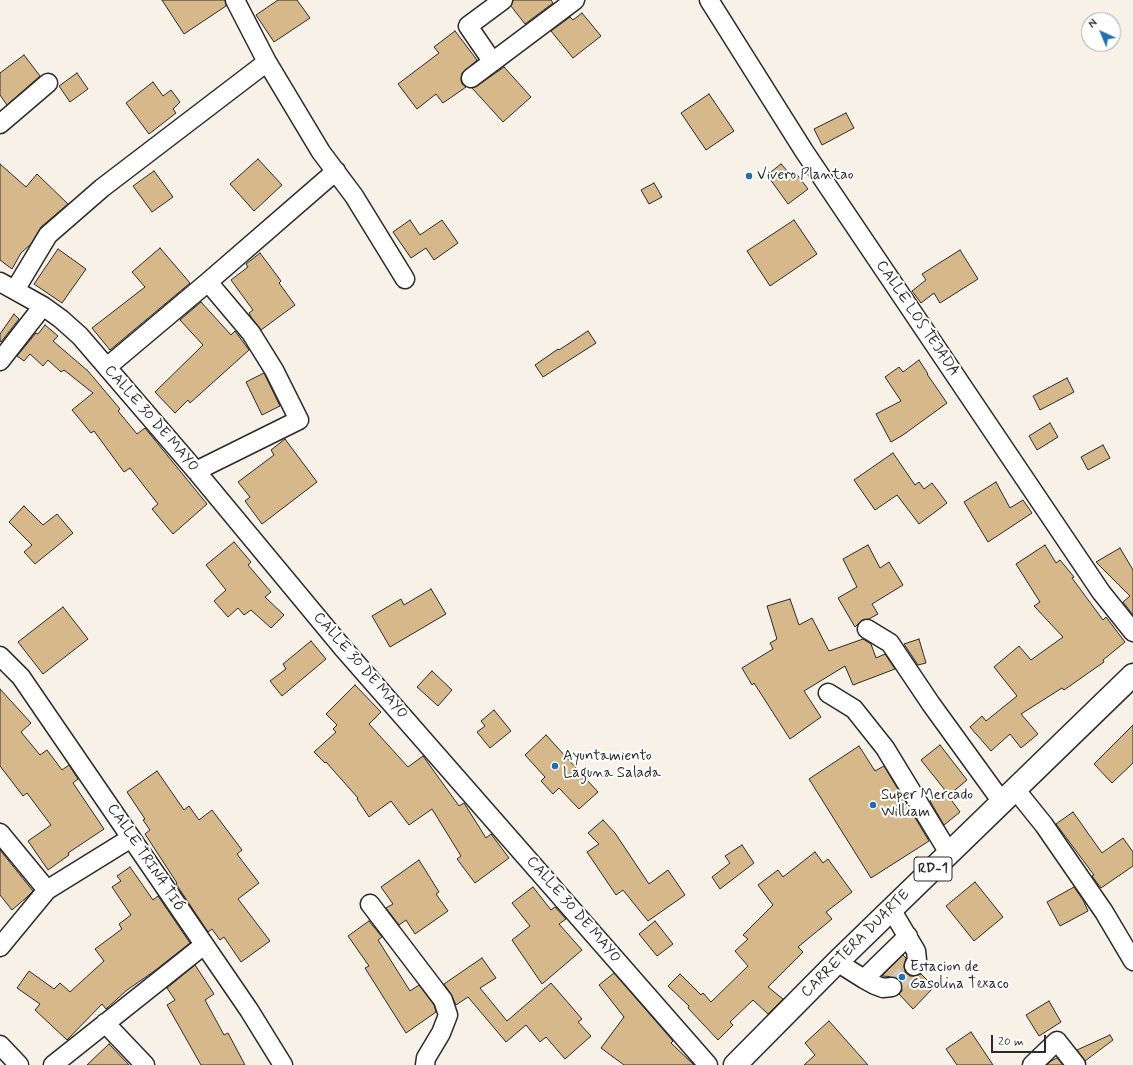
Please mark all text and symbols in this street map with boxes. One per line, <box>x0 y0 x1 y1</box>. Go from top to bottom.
north arrow <box>1081 12 1121 52</box>
text: N <box>1086 17 1101 32</box>
place label: Vivero Plantao <box>757 167 853 185</box>
marker: Vivero Plantao <box>744 171 754 181</box>
street label: CALLE LOS TEJADA <box>871 258 963 380</box>
street label: CALLE 30 DE MAYO <box>100 362 202 476</box>
street label: CALLE 30 DE MAYO <box>309 609 411 723</box>
place label: Ayuntamiento Laguna Salada <box>563 748 661 783</box>
marker: Ayuntamiento Laguna Salada <box>550 761 560 771</box>
place label: Super Mercado William <box>881 787 973 822</box>
marker: Super Mercado William <box>868 800 878 810</box>
street label: CALLE TRINA TIÓ <box>102 801 188 915</box>
street label: CALLE 30 DE MAYO <box>522 853 624 967</box>
road number: RD-1 <box>914 857 952 881</box>
street label: CARRETERA DUARTE <box>798 886 914 1002</box>
place label: Estacion de Gasolina Texaco <box>910 959 1009 994</box>
marker: Estacion de Gasolina Texaco <box>897 972 907 982</box>
scale bar <box>993 1027 1048 1053</box>
text: 20 m <box>998 1034 1024 1050</box>

